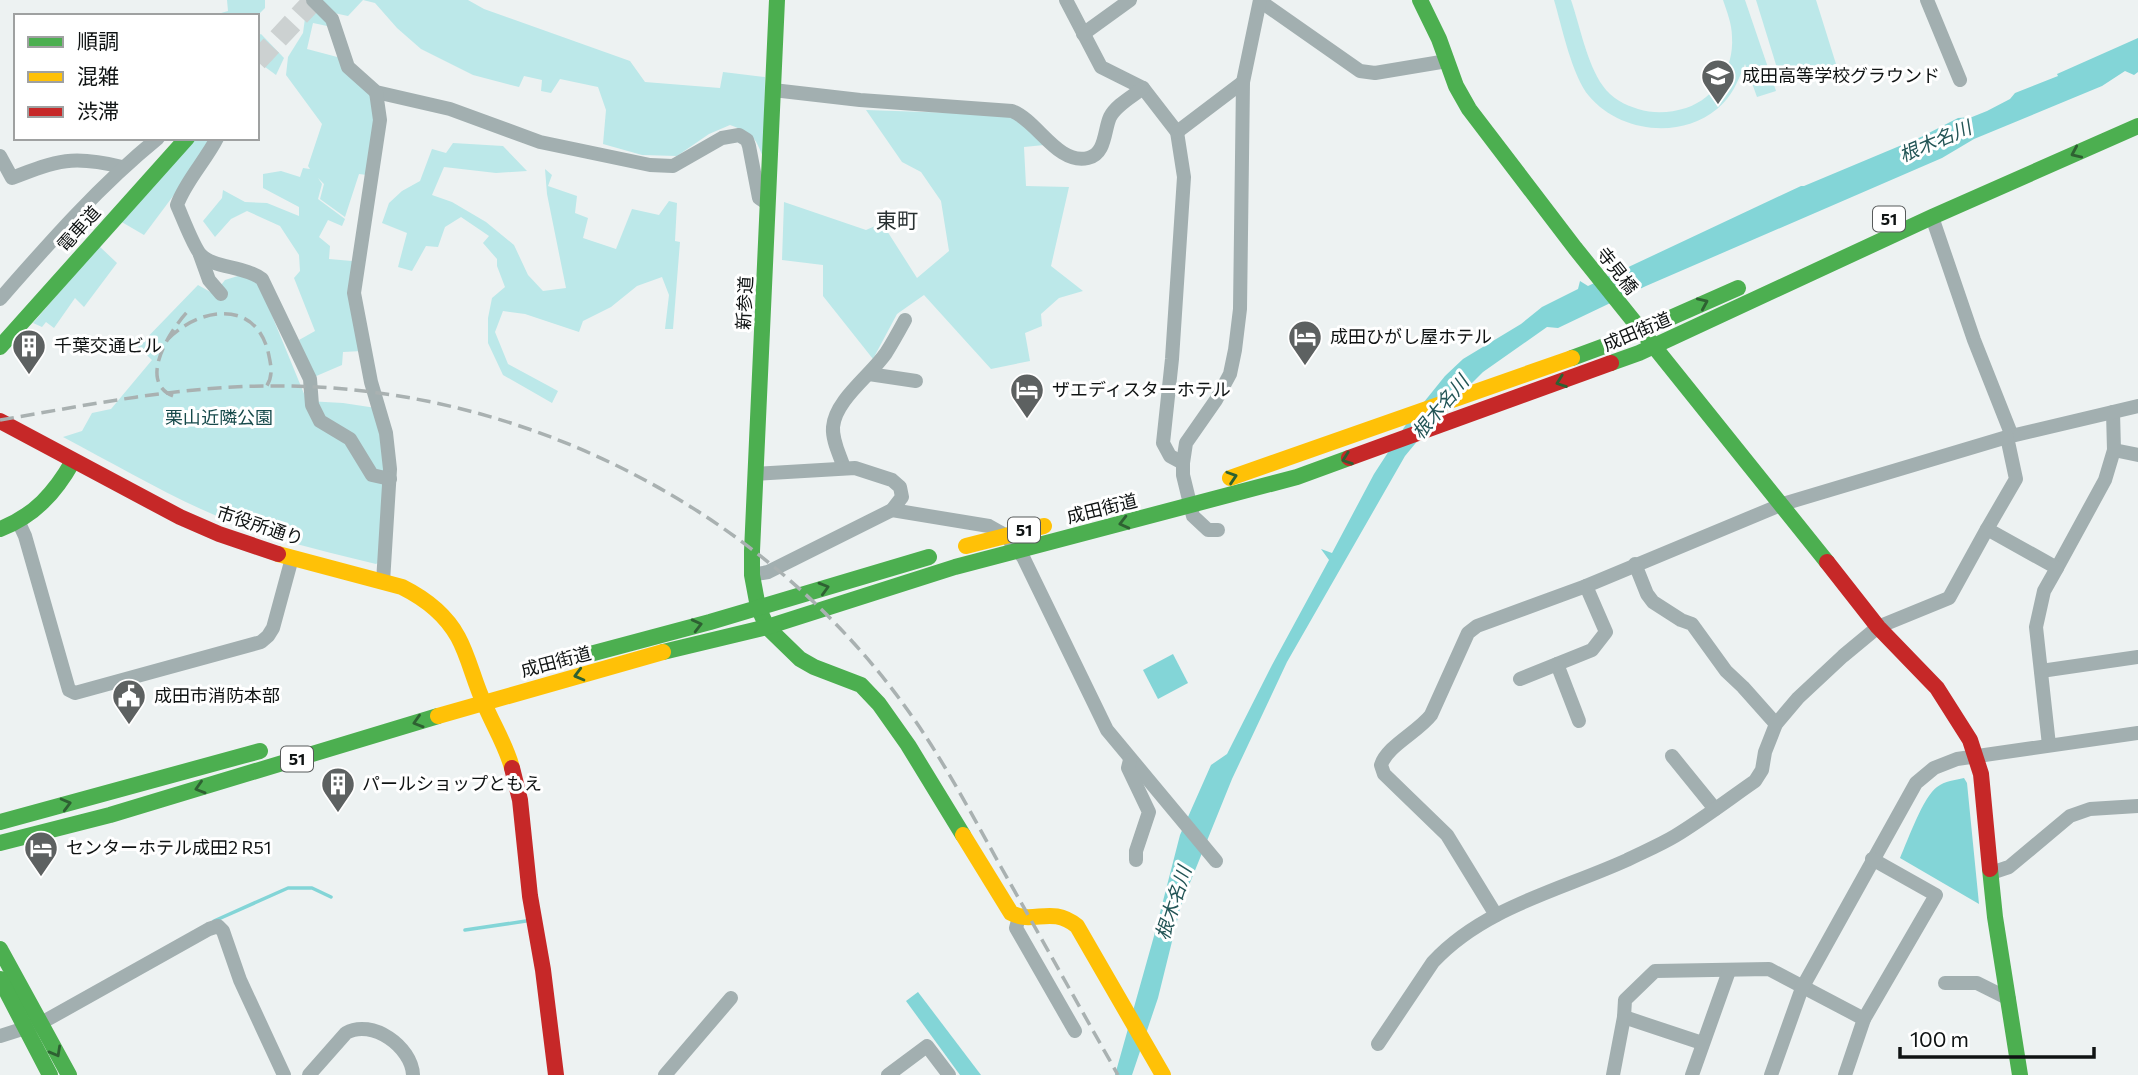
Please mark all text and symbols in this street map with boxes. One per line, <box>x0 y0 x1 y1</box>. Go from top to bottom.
legend <box>14 14 259 140</box>
text: 順調 <box>77 28 119 53</box>
school or university icon: 成田高等学校グラウンド <box>1699 57 1737 106</box>
text: 混雑 <box>77 63 119 88</box>
place label: 成田高等学校グラウンド <box>1742 64 1940 86</box>
text: 渋滞 <box>77 98 119 123</box>
water label: 根木名川 <box>1895 114 1976 166</box>
one-way arrow <box>2070 145 2083 159</box>
street label: 電車道 <box>52 201 104 256</box>
road number: 51 <box>1873 206 1905 232</box>
district label: 東町 <box>876 207 918 232</box>
street label: 寺見橋 <box>1592 242 1643 298</box>
street label: 新参道 <box>732 275 756 330</box>
one-way arrow <box>1696 297 1708 311</box>
street label: 成田街道 <box>1599 307 1674 355</box>
hotel icon: 成田ひがし屋ホテル <box>1286 318 1324 367</box>
place label: 成田ひがし屋ホテル <box>1330 325 1492 347</box>
building icon: 千葉交通ビル <box>10 327 48 376</box>
place label: 千葉交通ビル <box>54 334 162 356</box>
water label: 根木名川 <box>1406 369 1474 443</box>
hotel icon: ザエディスターホテル <box>1008 371 1046 420</box>
one-way arrow <box>1556 374 1568 388</box>
place label: ザエディスターホテル <box>1052 378 1231 400</box>
park label: 栗山近隣公園 <box>165 406 273 428</box>
one-way arrow <box>1342 450 1354 464</box>
one-way arrow <box>1226 471 1238 485</box>
street label: 成田街道 <box>1064 489 1139 527</box>
street label: 市役所通り <box>214 501 307 549</box>
one-way arrow <box>1119 515 1131 529</box>
road number: 51 <box>1008 517 1040 542</box>
one-way arrow <box>818 581 830 596</box>
one-way arrow <box>691 619 703 633</box>
street label: 成田街道 <box>518 641 593 681</box>
one-way arrow <box>574 667 586 682</box>
public building icon: 成田市消防本部 <box>110 677 148 726</box>
place label: 成田市消防本部 <box>154 684 280 706</box>
one-way arrow <box>412 713 424 728</box>
road number: 51 <box>281 746 313 772</box>
building icon: パールショップともえ <box>319 765 357 814</box>
place label: パールショップともえ <box>362 772 542 794</box>
one-way arrow <box>195 779 207 794</box>
one-way arrow <box>60 798 72 813</box>
hotel icon: センターホテル成田2 R51 <box>22 829 60 878</box>
place label: センターホテル成田2 R51 <box>66 836 272 858</box>
water label: 根木名川 <box>1150 861 1196 943</box>
scale bar <box>1900 1016 2094 1060</box>
text: 100 m <box>1910 1026 1969 1051</box>
one-way arrow <box>48 1045 62 1057</box>

